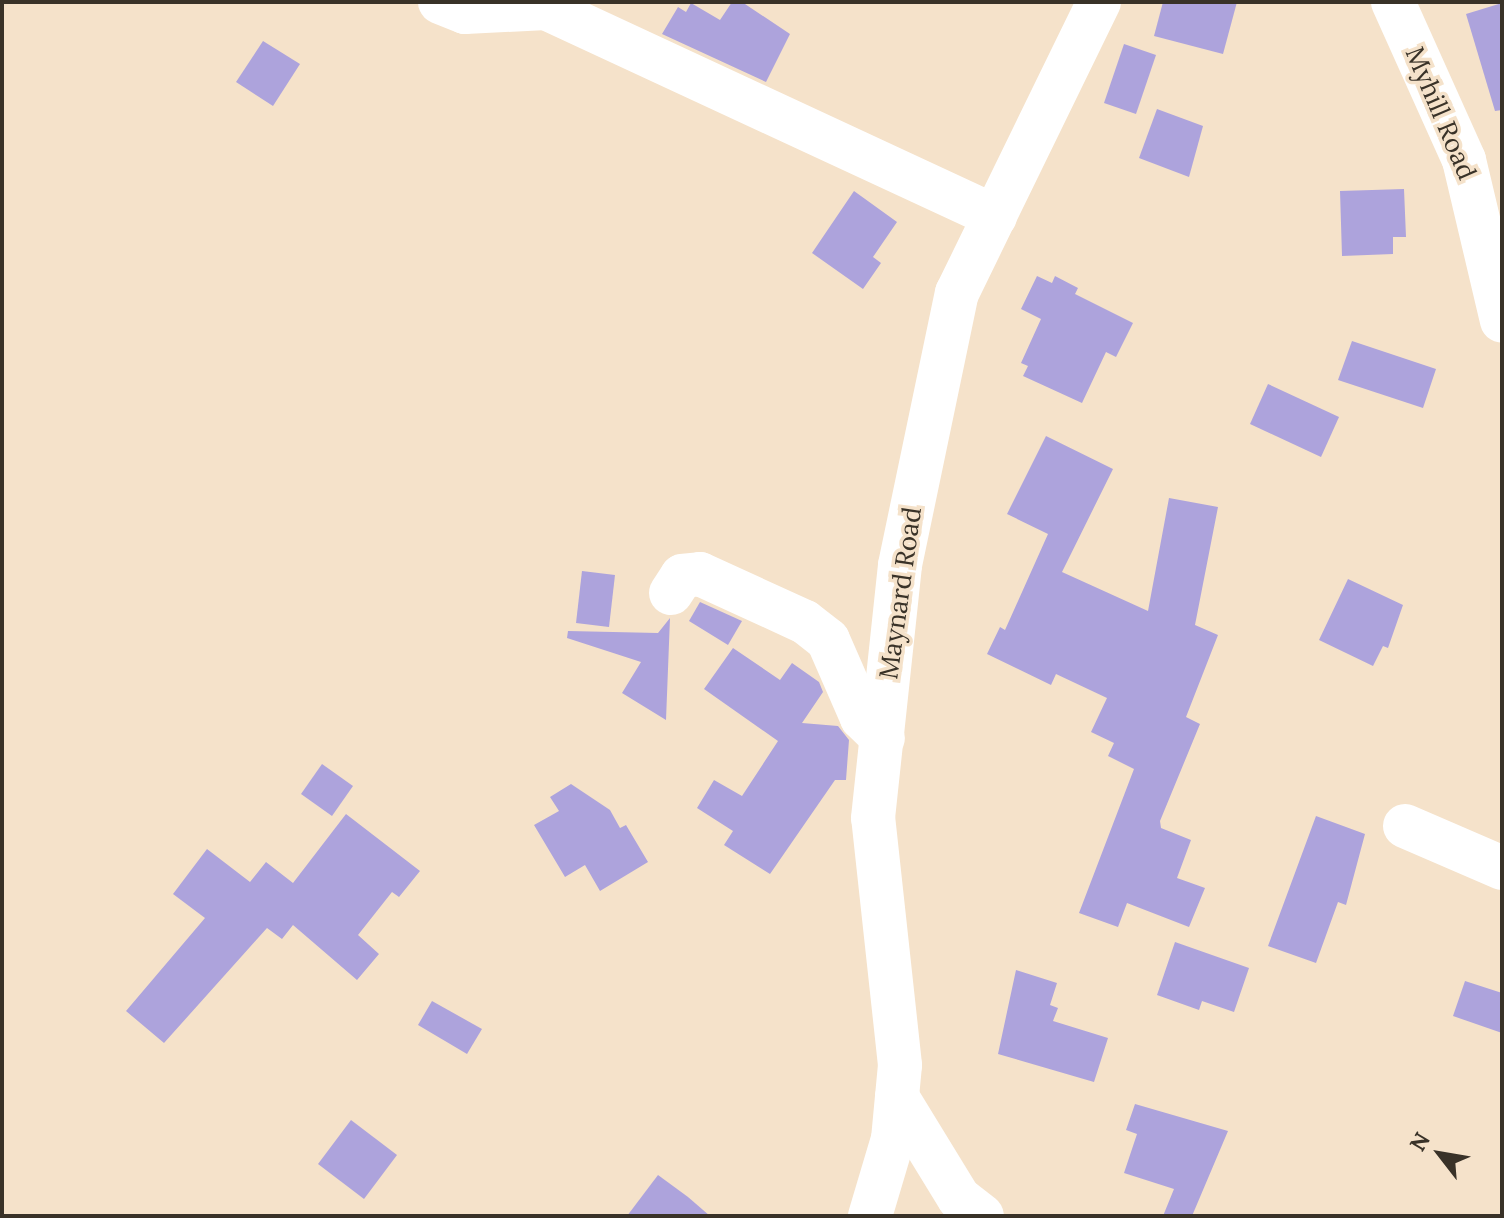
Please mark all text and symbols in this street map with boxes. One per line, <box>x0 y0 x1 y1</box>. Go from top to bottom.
street label: Myhill Road <box>1399 42 1483 184</box>
street label: Maynard Road <box>872 505 928 681</box>
north arrow <box>1400 1114 1480 1194</box>
text: N <box>1403 1127 1436 1156</box>

